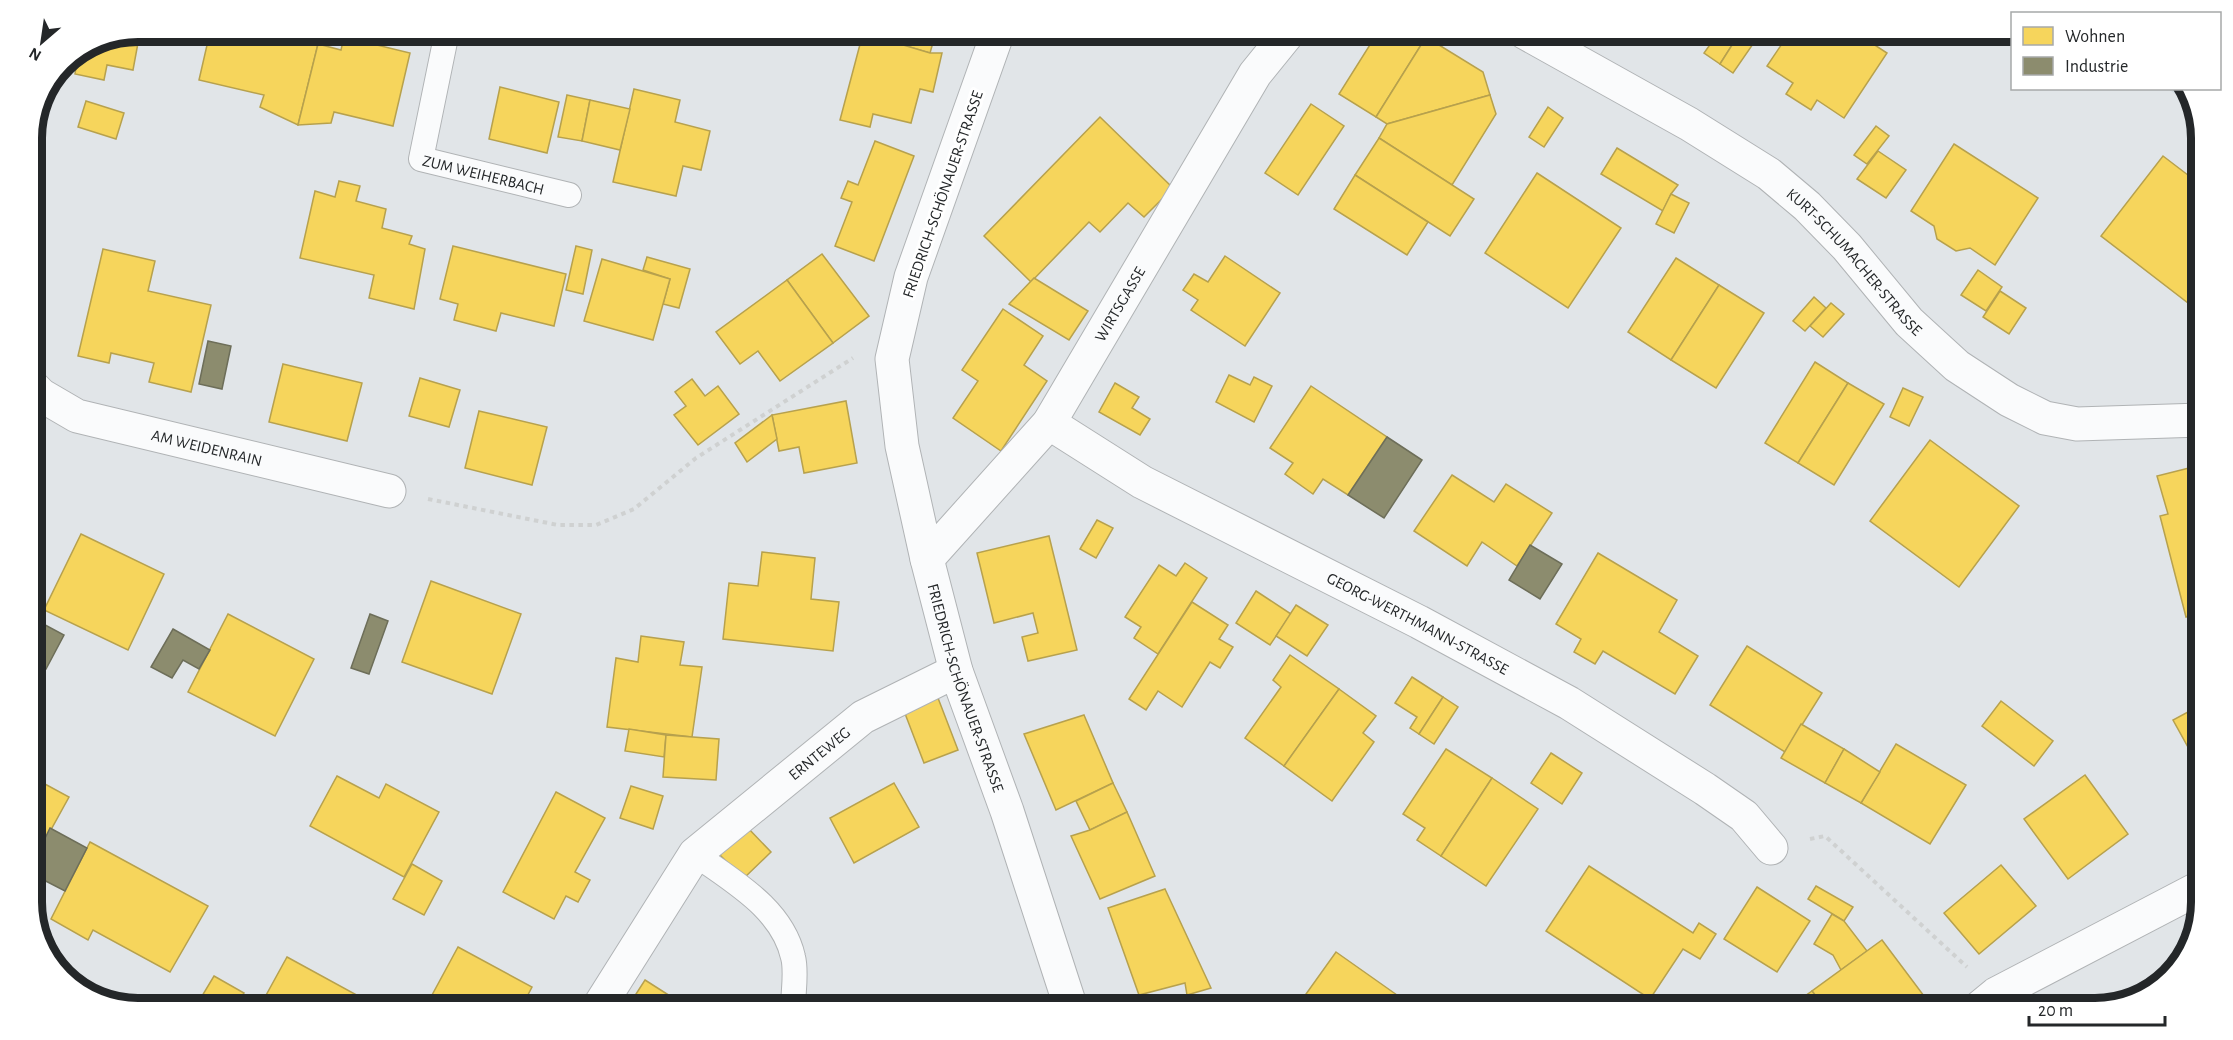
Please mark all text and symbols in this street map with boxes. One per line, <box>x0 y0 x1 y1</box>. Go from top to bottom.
north arrow <box>12 12 72 72</box>
legend <box>2011 12 2221 90</box>
text: Wohnen <box>2065 28 2125 46</box>
text: N <box>26 45 44 64</box>
text: Industrie <box>2065 58 2128 76</box>
street label: FRIEDRICH-SCHÖNAUER-STRASSE <box>898 88 986 300</box>
street label: ZUM WEIHERBACH <box>421 153 546 198</box>
street label: KURT-SCHUMACHER-STRASSE <box>1783 186 1925 339</box>
street label: WIRTSGASSE <box>1092 264 1148 345</box>
street label: AM WEIDENRAIN <box>150 427 264 469</box>
street label: GEORG-WERTHMANN-STRASSE <box>1324 570 1511 678</box>
street label: FRIEDRICH-SCHÖNAUER-STRASSE <box>925 582 1006 794</box>
street label: ERNTEWEG <box>786 724 853 783</box>
scale bar <box>2029 989 2166 1027</box>
text: 20 m <box>2038 1002 2073 1020</box>

